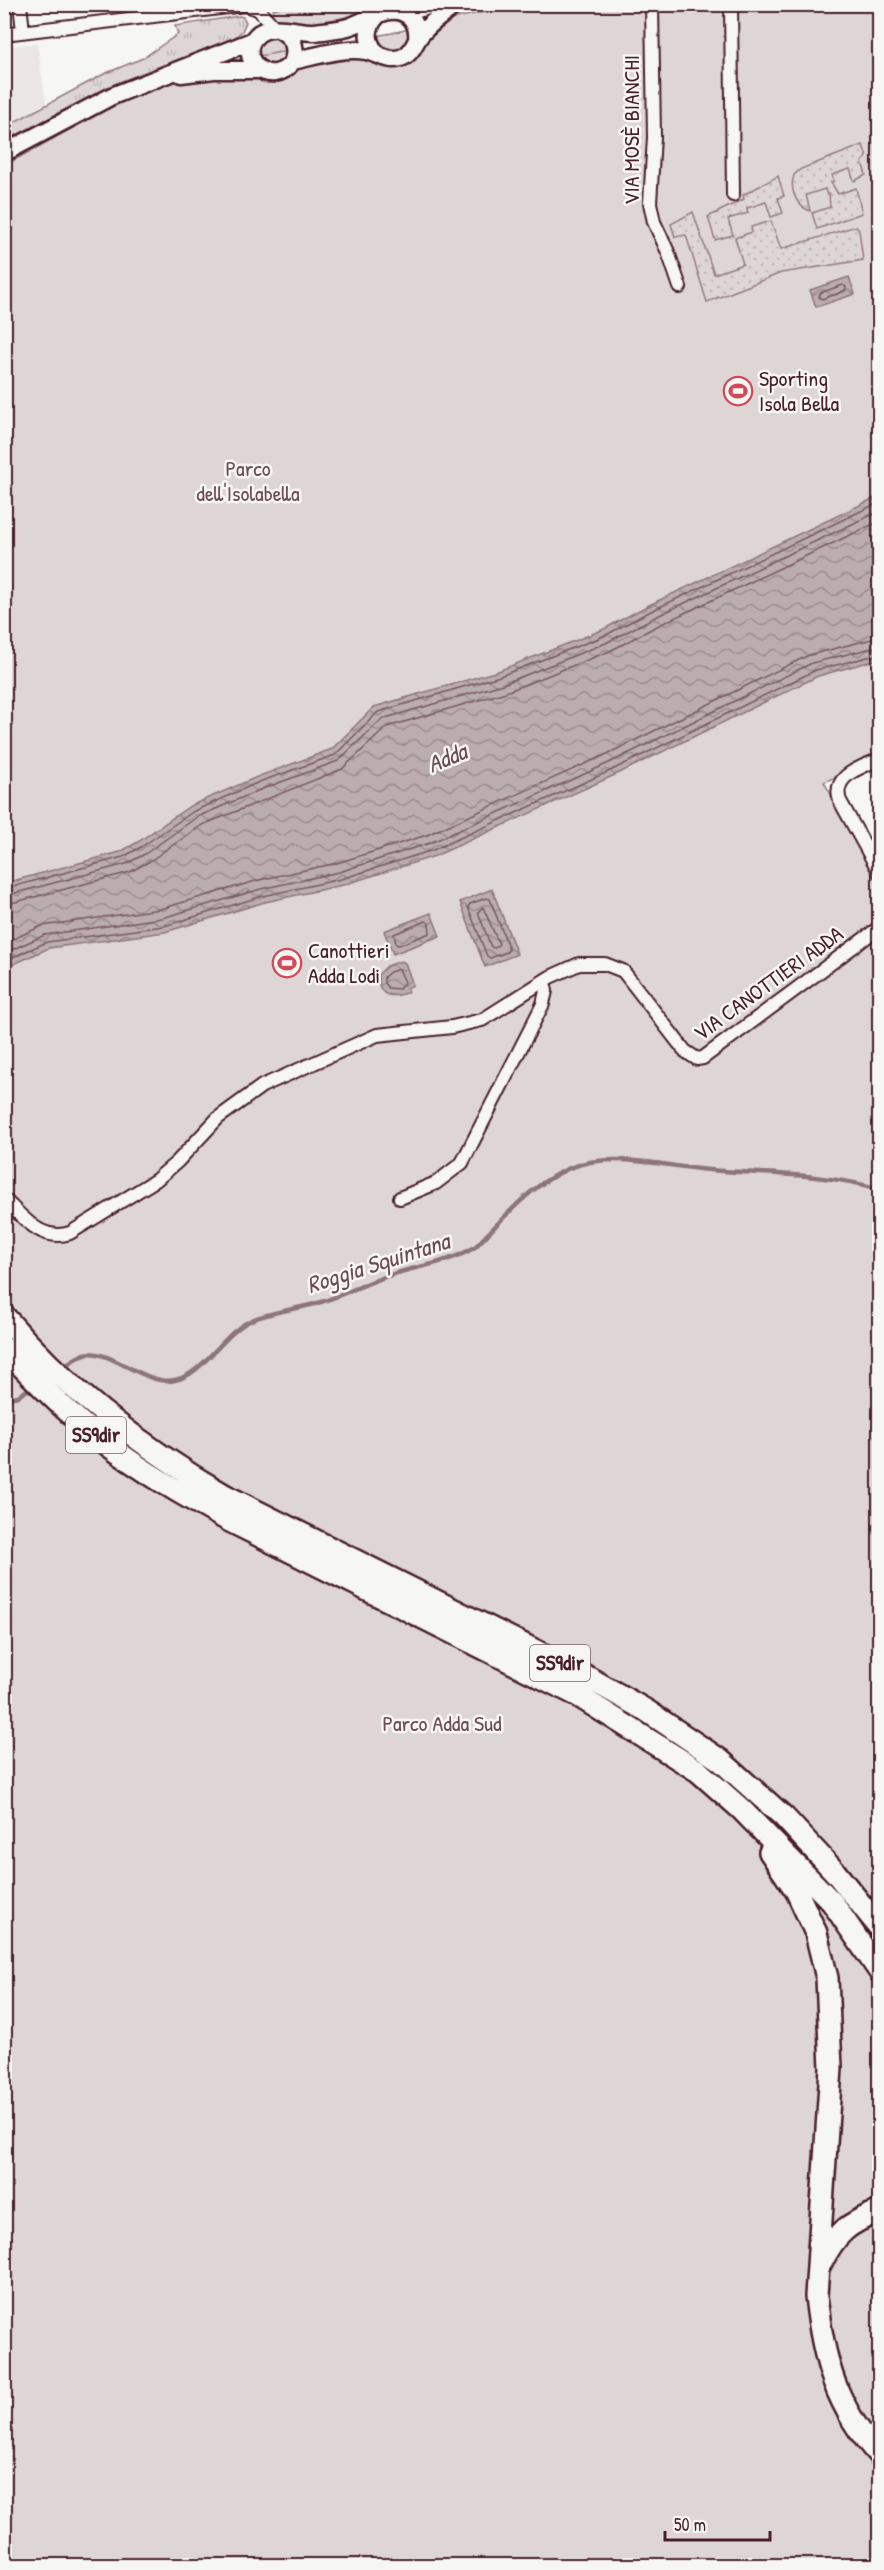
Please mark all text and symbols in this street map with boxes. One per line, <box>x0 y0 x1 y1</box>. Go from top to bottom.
street label: VIA MOSÈ BIANCHI <box>616 55 646 205</box>
place label: Sporting Isola Bella <box>759 363 839 418</box>
sports icon: Sporting Isola Bella <box>722 375 754 407</box>
park label: Parco dell'Isolabella <box>196 453 300 508</box>
water label: Adda <box>422 734 474 780</box>
street label: VIA CANOTTIERI ADDA <box>687 918 849 1047</box>
place label: Canottieri Adda Lodi <box>308 935 390 990</box>
sports icon: Canottieri Adda Lodi <box>271 947 303 979</box>
water label: Roggia Squintana <box>302 1223 456 1301</box>
road number: SS9dir <box>66 1417 126 1453</box>
road number: SS9dir <box>530 1645 590 1681</box>
park label: Parco Adda Sud <box>382 1708 502 1738</box>
scale bar <box>665 2504 770 2542</box>
text: 50 m <box>674 2512 706 2537</box>

